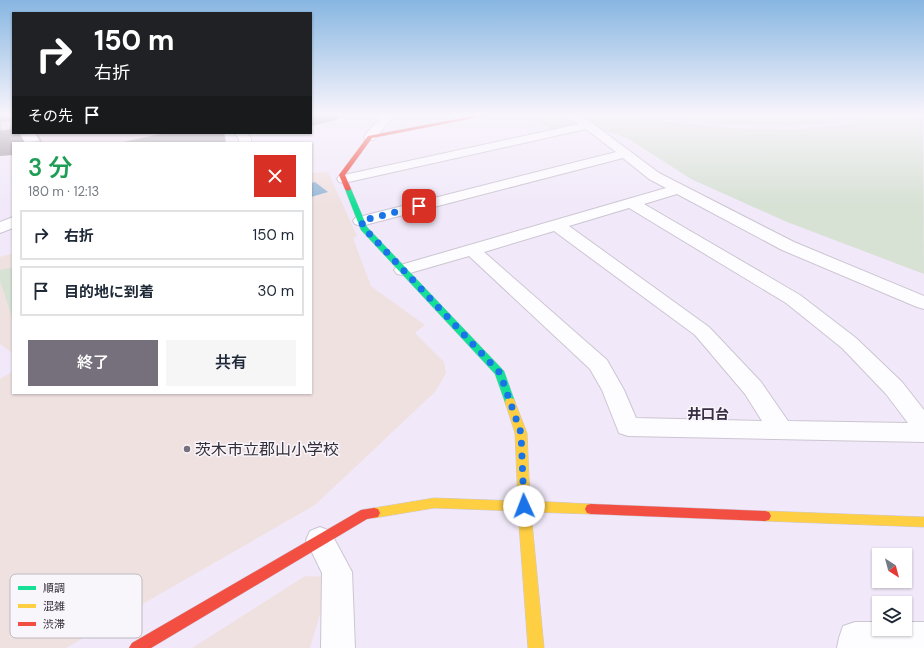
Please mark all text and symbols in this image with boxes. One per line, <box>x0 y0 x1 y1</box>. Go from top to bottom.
text: 150 m <box>94 22 174 59</box>
icon: right <box>28 28 80 80</box>
text: 右折 <box>94 61 130 85</box>
icon: arrive <box>81 104 103 126</box>
text: その先 <box>28 106 73 126</box>
text: 3 分 <box>28 152 72 183</box>
button: close <box>254 155 296 197</box>
text: 180 m · 12:13 <box>28 183 99 200</box>
pin <box>402 189 436 223</box>
icon: arrive <box>408 195 430 217</box>
icon: right <box>30 224 52 246</box>
text: 150 m <box>253 225 294 245</box>
text: 右折 <box>64 226 94 246</box>
icon: arrive <box>30 280 52 302</box>
text: 30 m <box>258 281 294 301</box>
text: 目的地に到着 <box>64 282 154 302</box>
button: 終了 <box>28 340 158 386</box>
button: 共有 <box>166 340 296 386</box>
district label: 井口台 <box>687 405 729 423</box>
place label: 茨木市立郡山小学校 <box>195 439 339 460</box>
marker: 茨木市立郡山小学校 <box>182 444 192 454</box>
position arrow <box>503 485 545 527</box>
north arrow <box>872 548 912 588</box>
map controls <box>872 548 912 636</box>
legend <box>10 574 142 638</box>
text: 順調 <box>43 581 65 595</box>
button: layers <box>872 596 912 636</box>
text: 混雑 <box>43 599 65 613</box>
text: 渋滞 <box>43 617 65 631</box>

